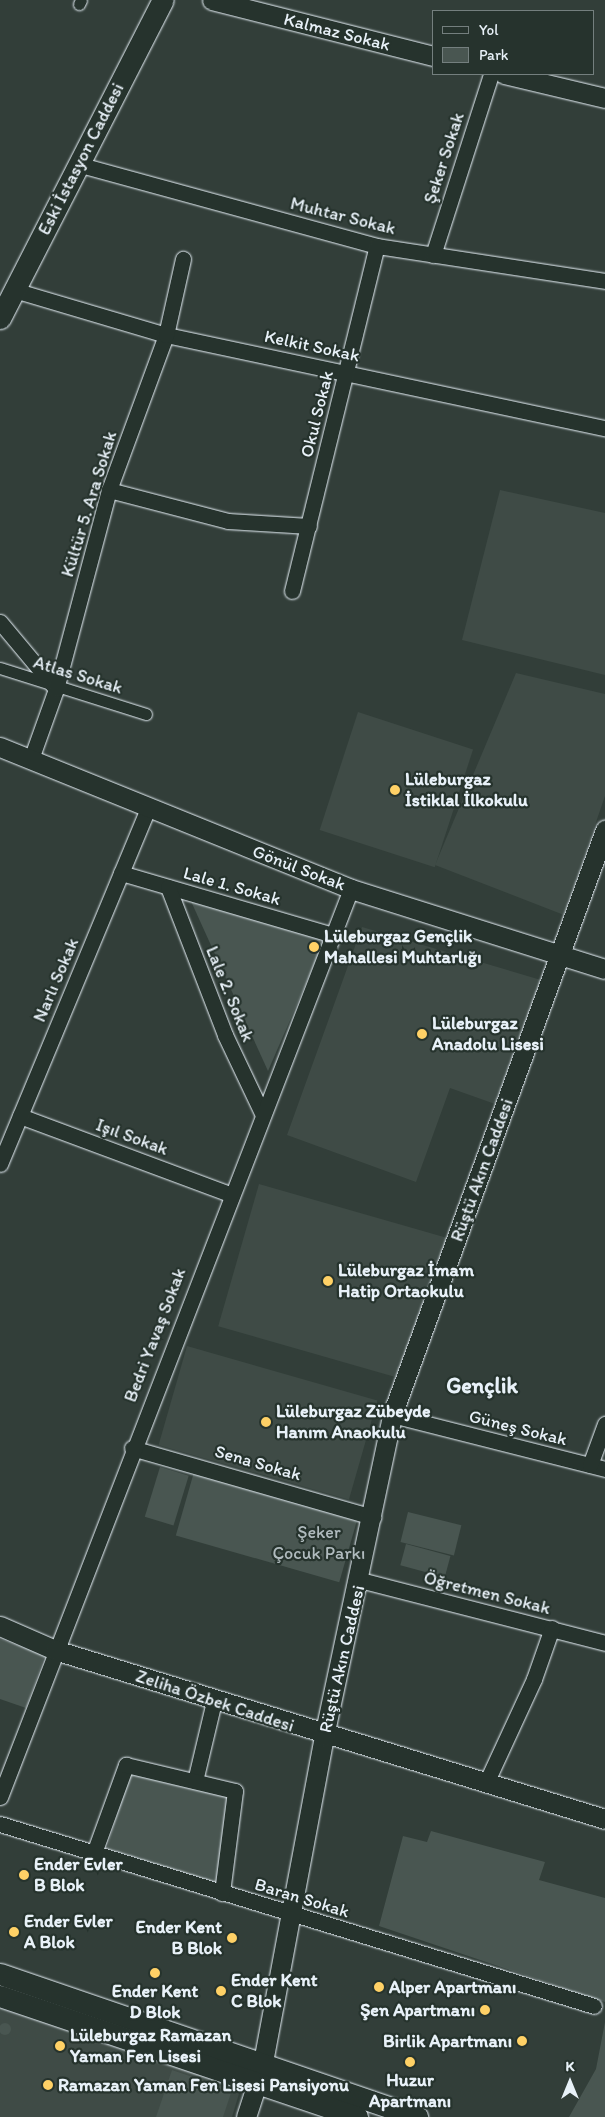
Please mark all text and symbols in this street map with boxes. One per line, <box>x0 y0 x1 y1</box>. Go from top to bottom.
street label: Kalmaz Sokak <box>282 8 392 56</box>
legend <box>432 10 595 75</box>
text: Yol <box>479 21 498 39</box>
text: Park <box>479 46 509 64</box>
street label: Eski İstasyon Caddesi <box>33 79 129 239</box>
street label: Şeker Sokak <box>419 110 469 206</box>
street label: Muhtar Sokak <box>288 193 398 239</box>
street label: Kelkit Sokak <box>263 325 361 367</box>
street label: Okul Sokak <box>296 369 338 459</box>
street label: Kültür 5. Ara Sokak <box>57 429 121 579</box>
street label: Atlas Sokak <box>31 651 125 699</box>
place label: Lüleburgaz İstiklal İlkokulu <box>405 769 528 812</box>
marker: Lüleburgaz İstiklal İlkokulu <box>389 784 401 796</box>
street label: Gönül Sokak <box>250 840 348 896</box>
street label: Lale 1. Sokak <box>181 862 283 910</box>
place label: Lüleburgaz Gençlik Mahallesi Muhtarlığı <box>324 926 482 969</box>
street label: Narlı Sokak <box>29 935 83 1025</box>
marker: Lüleburgaz Gençlik Mahallesi Muhtarlığı <box>308 941 320 953</box>
street label: Lale 2. Sokak <box>201 943 259 1045</box>
place label: Lüleburgaz Anadolu Lisesi <box>432 1013 544 1056</box>
marker: Lüleburgaz Anadolu Lisesi <box>416 1028 428 1040</box>
street label: Rüştü Akın Caddesi <box>446 1095 518 1245</box>
street label: Işıl Sokak <box>93 1114 171 1160</box>
place label: Lüleburgaz İmam Hatip Ortaokulu <box>338 1260 473 1302</box>
street label: Bedri Yavaş Sokak <box>120 1266 190 1404</box>
marker: Lüleburgaz İmam Hatip Ortaokulu <box>322 1275 334 1287</box>
district label: Gençlik <box>446 1373 518 1399</box>
place label: Lüleburgaz Zübeyde Hanım Anaokulu <box>276 1401 431 1444</box>
street label: Güneş Sokak <box>467 1405 569 1451</box>
marker: Lüleburgaz Zübeyde Hanım Anaokulu <box>260 1416 272 1428</box>
street label: Sena Sokak <box>213 1440 303 1486</box>
park label: Şeker Çocuk Parkı <box>273 1522 365 1565</box>
street label: Öğretmen Sokak <box>422 1567 552 1619</box>
street label: Rüştü Akın Caddesi <box>314 1583 370 1735</box>
street label: Zeliha Özbek Caddesi <box>133 1665 297 1737</box>
place label: Ender Evler B Blok <box>34 1854 122 1896</box>
marker: Ender Evler B Blok <box>18 1869 30 1881</box>
street label: Baran Sokak <box>252 1873 352 1923</box>
place label: Ender Evler A Blok <box>24 1911 112 1954</box>
place label: Ender Kent B Blok <box>136 1917 222 1960</box>
marker: Ender Evler A Blok <box>8 1926 20 1938</box>
marker: Ender Kent B Blok <box>226 1932 238 1944</box>
marker: Ender Kent D Blok <box>149 1967 161 1979</box>
place label: Ender Kent C Blok <box>231 1970 317 2012</box>
place label: Alper Apartmanı <box>389 1976 516 1998</box>
place label: Ender Kent D Blok <box>112 1981 198 2024</box>
marker: Alper Apartmanı <box>373 1981 385 1993</box>
marker: Ender Kent C Blok <box>215 1985 227 1997</box>
place label: Şen Apartmanı <box>360 1999 475 2021</box>
marker: Şen Apartmanı <box>479 2004 491 2016</box>
place label: Lüleburgaz Ramazan Yaman Fen Lisesi <box>70 2025 232 2068</box>
place label: Birlik Apartmanı <box>383 2030 512 2052</box>
marker: Birlik Apartmanı <box>516 2035 528 2047</box>
marker: Lüleburgaz Ramazan Yaman Fen Lisesi <box>54 2040 66 2052</box>
marker: Huzur Apartmanı <box>404 2056 416 2068</box>
north arrow <box>545 2057 595 2107</box>
text: K <box>566 2058 574 2075</box>
place label: Huzur Apartmanı <box>369 2070 451 2112</box>
place label: Ramazan Yaman Fen Lisesi Pansiyonu <box>58 2074 348 2096</box>
marker: Ramazan Yaman Fen Lisesi Pansiyonu <box>42 2079 54 2091</box>

